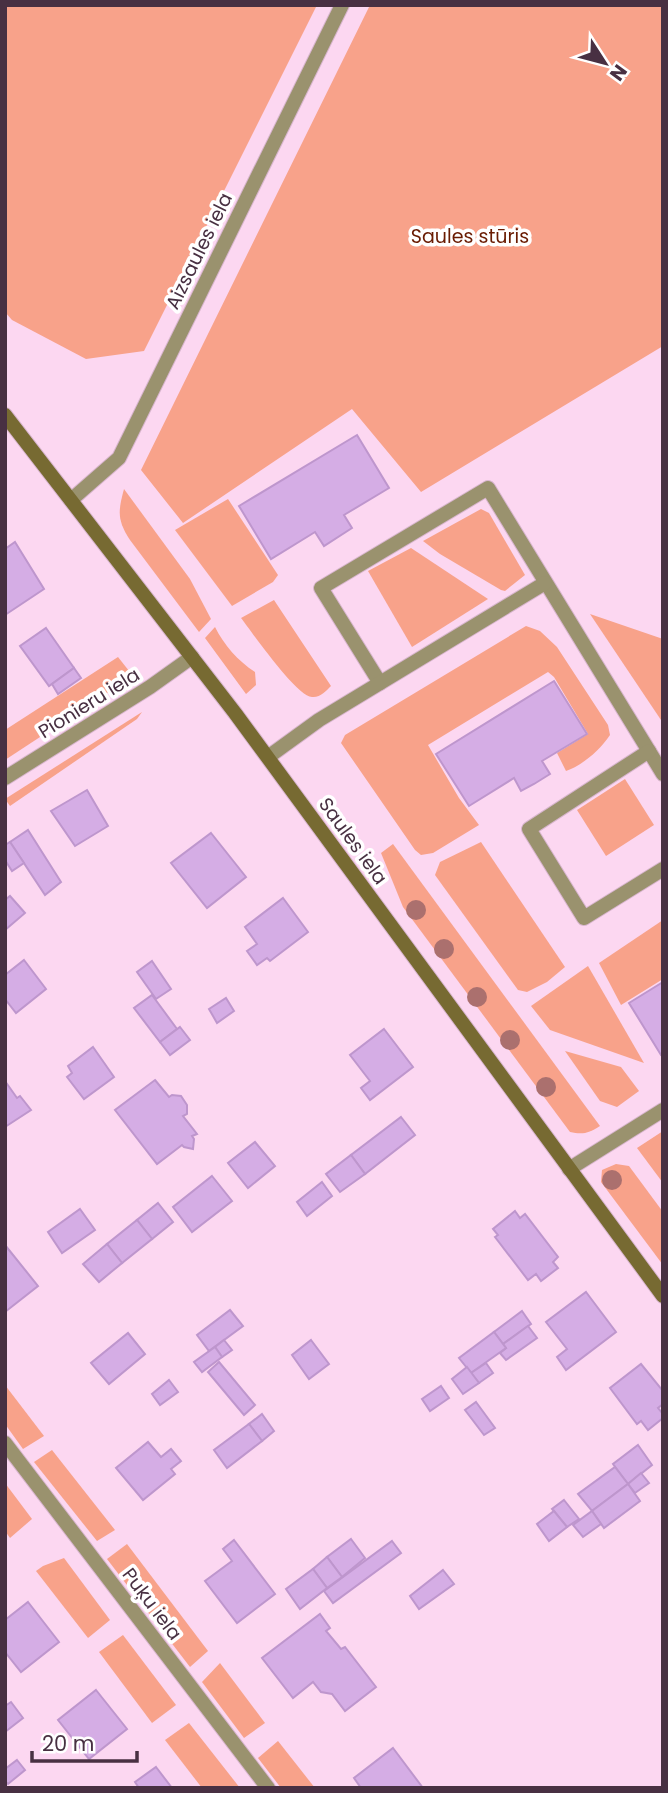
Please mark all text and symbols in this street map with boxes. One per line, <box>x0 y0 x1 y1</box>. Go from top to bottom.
north arrow <box>570 28 640 98</box>
text: N <box>603 59 633 86</box>
street label: Aizsaules iela <box>159 188 239 314</box>
park label: Saules stūris <box>411 223 529 250</box>
street label: Pionieru iela <box>33 661 145 745</box>
street label: Saules iela <box>312 792 394 890</box>
street label: Puķu iela <box>116 1562 188 1646</box>
scale bar <box>32 1720 136 1764</box>
text: 20 m <box>42 1729 95 1758</box>

